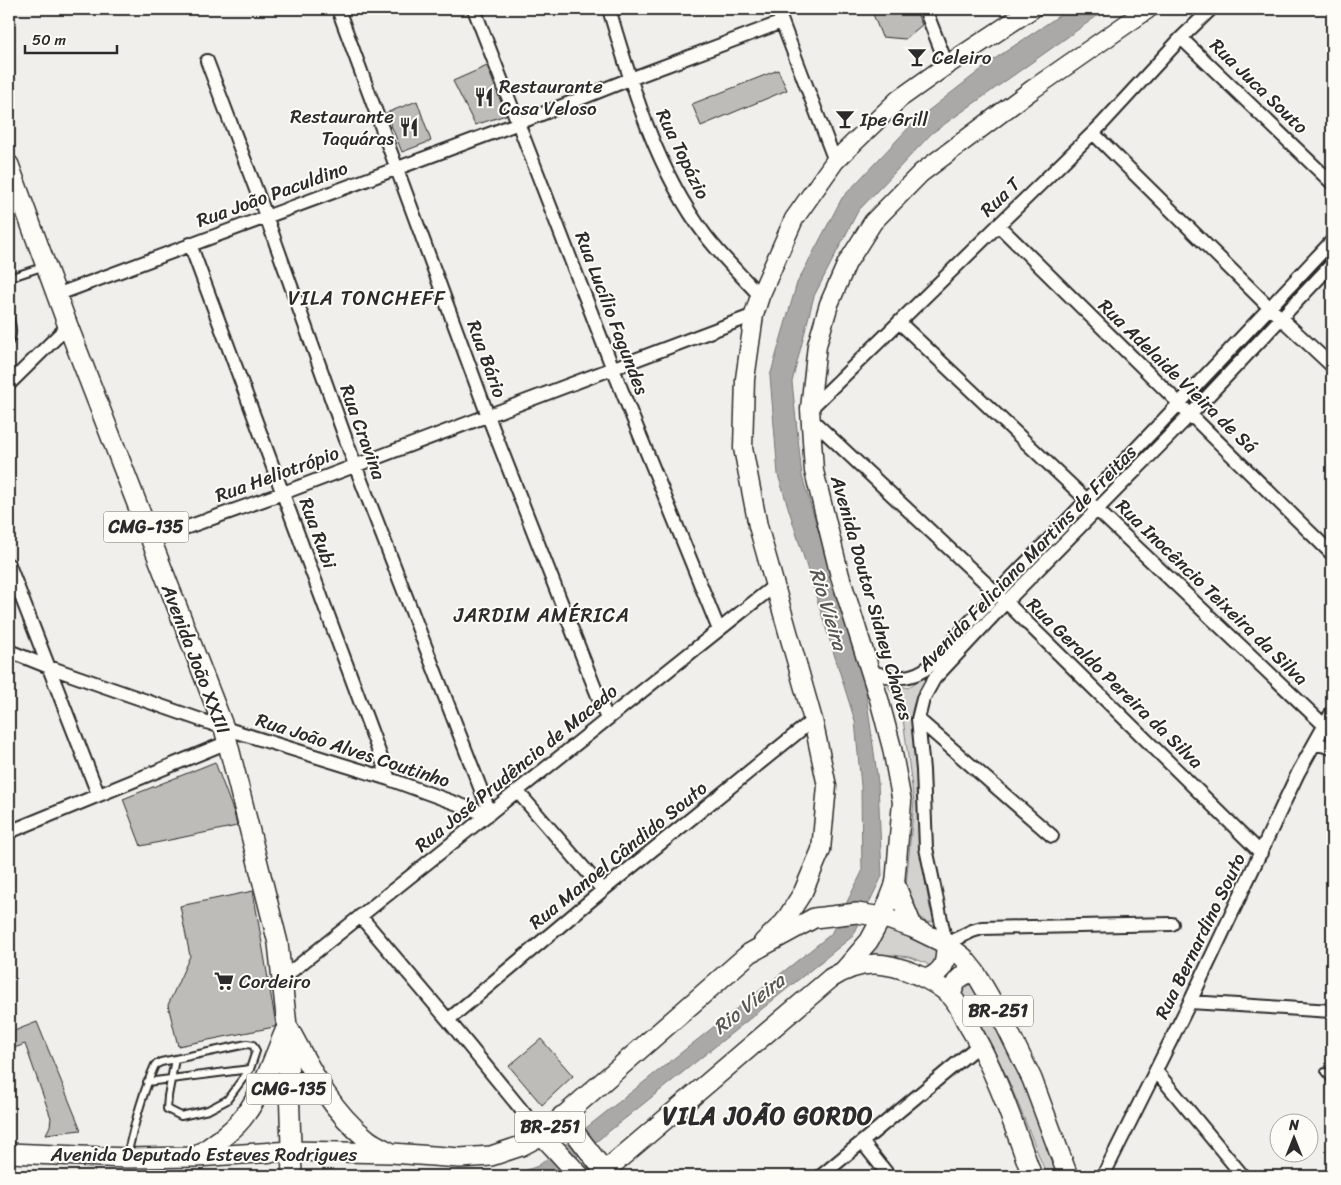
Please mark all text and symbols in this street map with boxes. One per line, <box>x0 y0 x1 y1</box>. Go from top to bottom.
scale bar <box>25 22 118 54</box>
text: 50 m <box>32 27 67 53</box>
street label: Rua Juca Souto <box>1202 30 1316 142</box>
place label: Celeiro <box>932 41 992 74</box>
bar icon: Celeiro <box>906 46 928 68</box>
place label: Restaurante Casa Veloso <box>499 70 603 125</box>
restaurant icon: Restaurante Casa Veloso <box>473 86 495 108</box>
place label: Restaurante Taquáras <box>290 100 394 155</box>
street label: Rua Topázio <box>647 103 719 205</box>
place label: Ipe Grill <box>859 103 929 136</box>
bar icon: Ipe Grill <box>834 108 856 130</box>
restaurant icon: Restaurante Taquáras <box>398 116 420 138</box>
street label: Rua João Paculdino <box>192 151 353 237</box>
street label: Rua T <box>972 168 1029 225</box>
street label: Rua Lucílio Fagundes <box>566 227 658 400</box>
district label: VILA TONCHEFF <box>288 281 446 316</box>
street label: Rua Adelaide Vieira de Sá <box>1090 290 1266 462</box>
street label: Rua Bário <box>458 315 516 403</box>
street label: Rua Cravina <box>331 380 396 485</box>
street label: Rua Heliotrópio <box>210 436 344 512</box>
street label: Avenida Feliciano Martins de Freitas <box>908 437 1145 680</box>
street label: Avenida Doutor Sidney Chaves <box>821 471 923 725</box>
street label: Rua Inocêncio Teixeira da Silva <box>1108 491 1317 694</box>
street label: Rua Rubi <box>290 493 346 574</box>
road number: CMG-135 <box>104 512 188 542</box>
water label: Rio Vieira <box>799 563 858 656</box>
street label: Avenida João XXIII <box>152 578 240 739</box>
street label: Rua Geraldo Pereira da Silva <box>1019 589 1212 777</box>
district label: JARDIM AMÉRICA <box>453 598 630 633</box>
street label: Rua José Prudêncio de Macedo <box>407 675 625 861</box>
street label: Rua João Alves Coutinho <box>252 703 454 797</box>
street label: Rua Manoel Cândido Souto <box>521 772 715 938</box>
street label: Rua Bernardino Souto <box>1145 847 1255 1025</box>
water label: Rio Vieira <box>705 963 795 1044</box>
place label: Cordeiro <box>239 965 311 998</box>
supermarket icon: Cordeiro <box>213 970 235 992</box>
road number: BR-251 <box>963 996 1033 1026</box>
road number: CMG-135 <box>246 1074 332 1104</box>
district label: VILA JOÃO GORDO <box>662 1095 874 1137</box>
road number: BR-251 <box>515 1112 585 1142</box>
north arrow <box>1268 1112 1318 1162</box>
text: N <box>1288 1113 1299 1138</box>
street label: Avenida Deputado Esteves Rodrigues <box>50 1138 357 1171</box>

